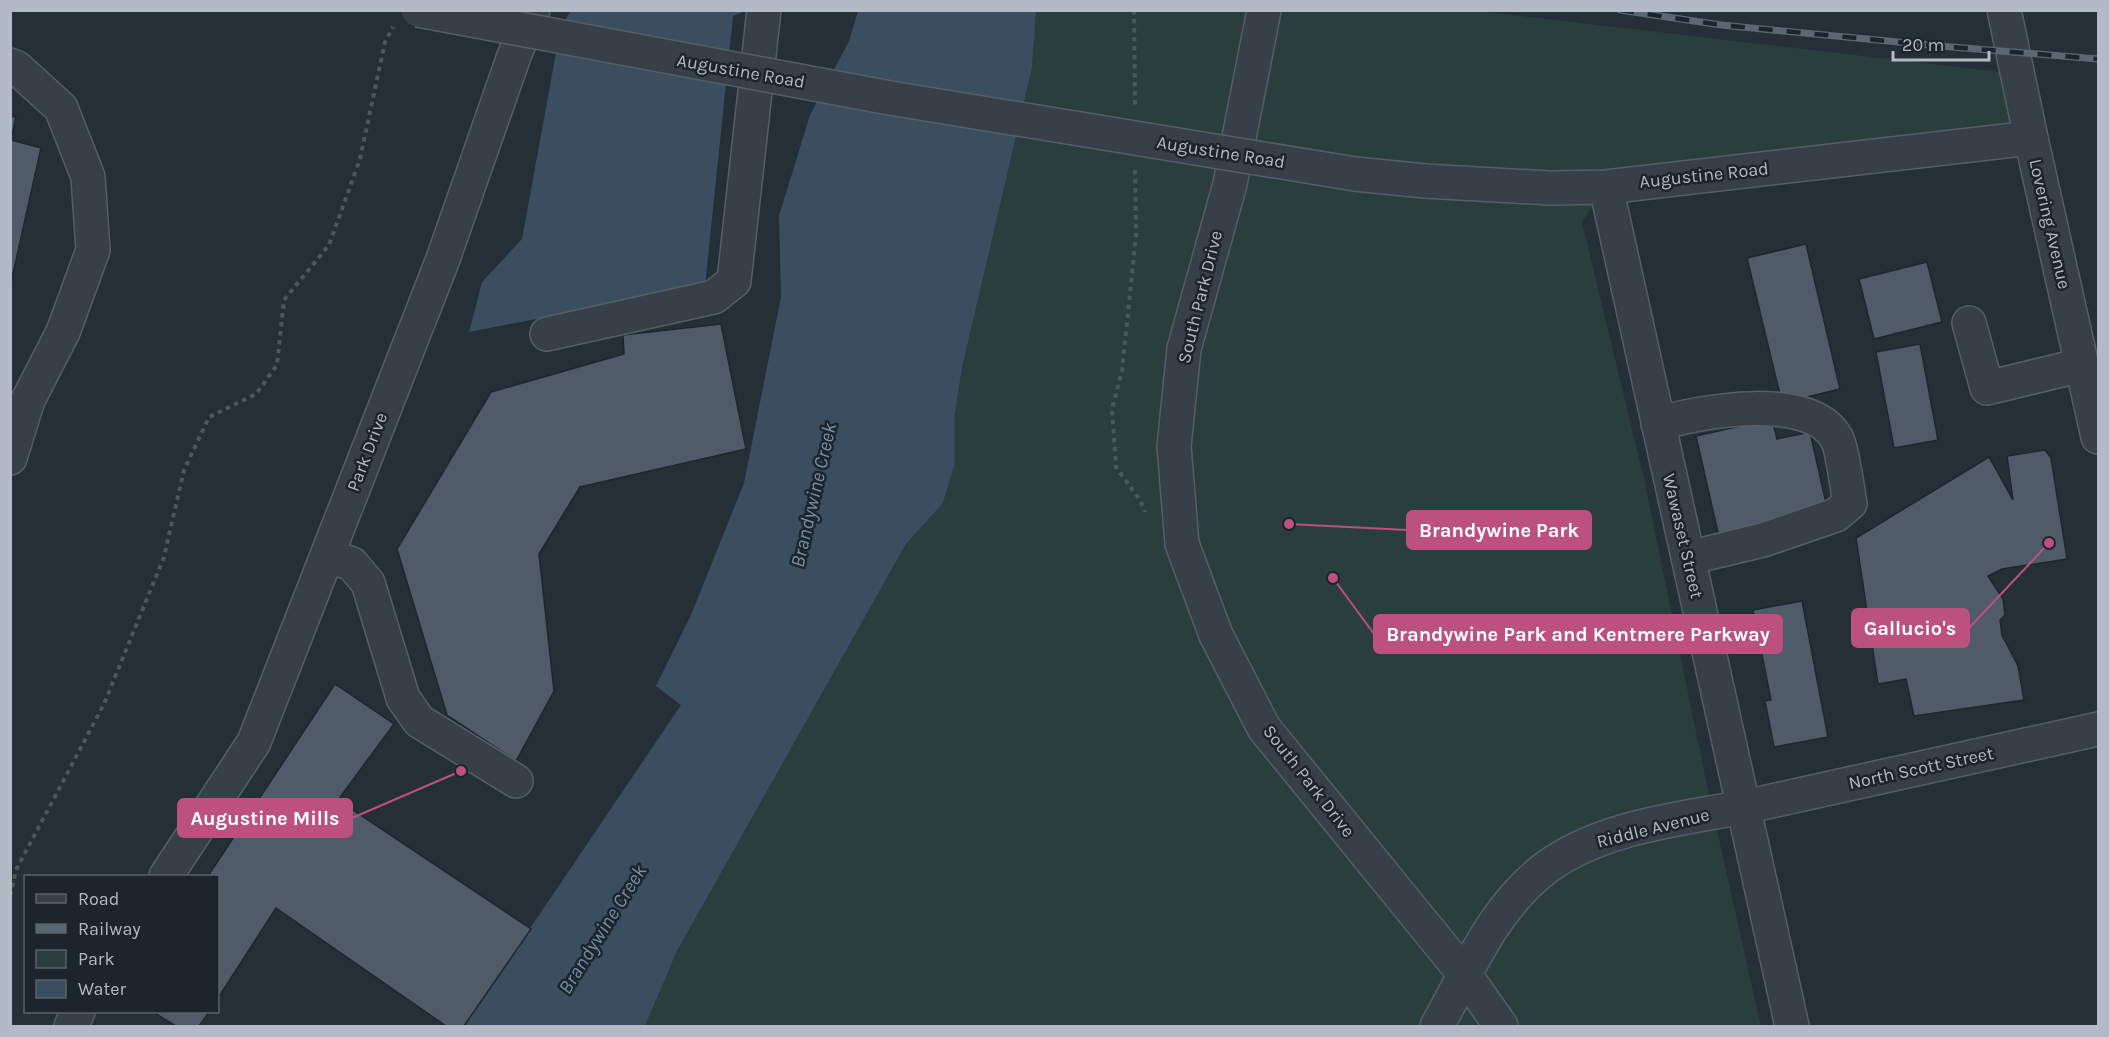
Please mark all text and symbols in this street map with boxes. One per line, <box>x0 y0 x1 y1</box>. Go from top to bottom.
scale bar <box>1893 24 1989 62</box>
text: 20 m <box>1902 34 1944 56</box>
street label: Augustine Road <box>675 49 807 93</box>
street label: Augustine Road <box>1155 131 1287 173</box>
street label: Augustine Road <box>1638 157 1770 193</box>
street label: Lovering Avenue <box>2024 157 2076 291</box>
street label: South Park Drive <box>1173 228 1227 366</box>
street label: Park Drive <box>342 409 392 495</box>
water label: Brandywine Creek <box>786 420 842 570</box>
street label: Wawaset Street <box>1658 471 1708 601</box>
callout: Brandywine Park <box>1407 511 1591 549</box>
text: Brandywine Park <box>1419 519 1579 542</box>
callout: Gallucio's <box>1852 609 1969 647</box>
callout: Brandywine Park and Kentmere Parkway <box>1374 615 1782 653</box>
text: Gallucio's <box>1864 617 1956 640</box>
text: Brandywine Park and Kentmere Parkway <box>1386 623 1770 646</box>
street label: South Park Drive <box>1258 720 1360 842</box>
street label: North Scott Street <box>1846 742 1996 794</box>
callout: Augustine Mills <box>178 799 352 837</box>
street label: Riddle Avenue <box>1594 803 1712 853</box>
text: Augustine Mills <box>190 807 340 830</box>
water label: Brandywine Creek <box>554 860 652 998</box>
legend <box>24 875 219 1013</box>
text: Road <box>78 888 119 910</box>
text: Railway <box>78 918 141 940</box>
text: Park <box>78 948 115 970</box>
text: Water <box>78 978 126 1000</box>

